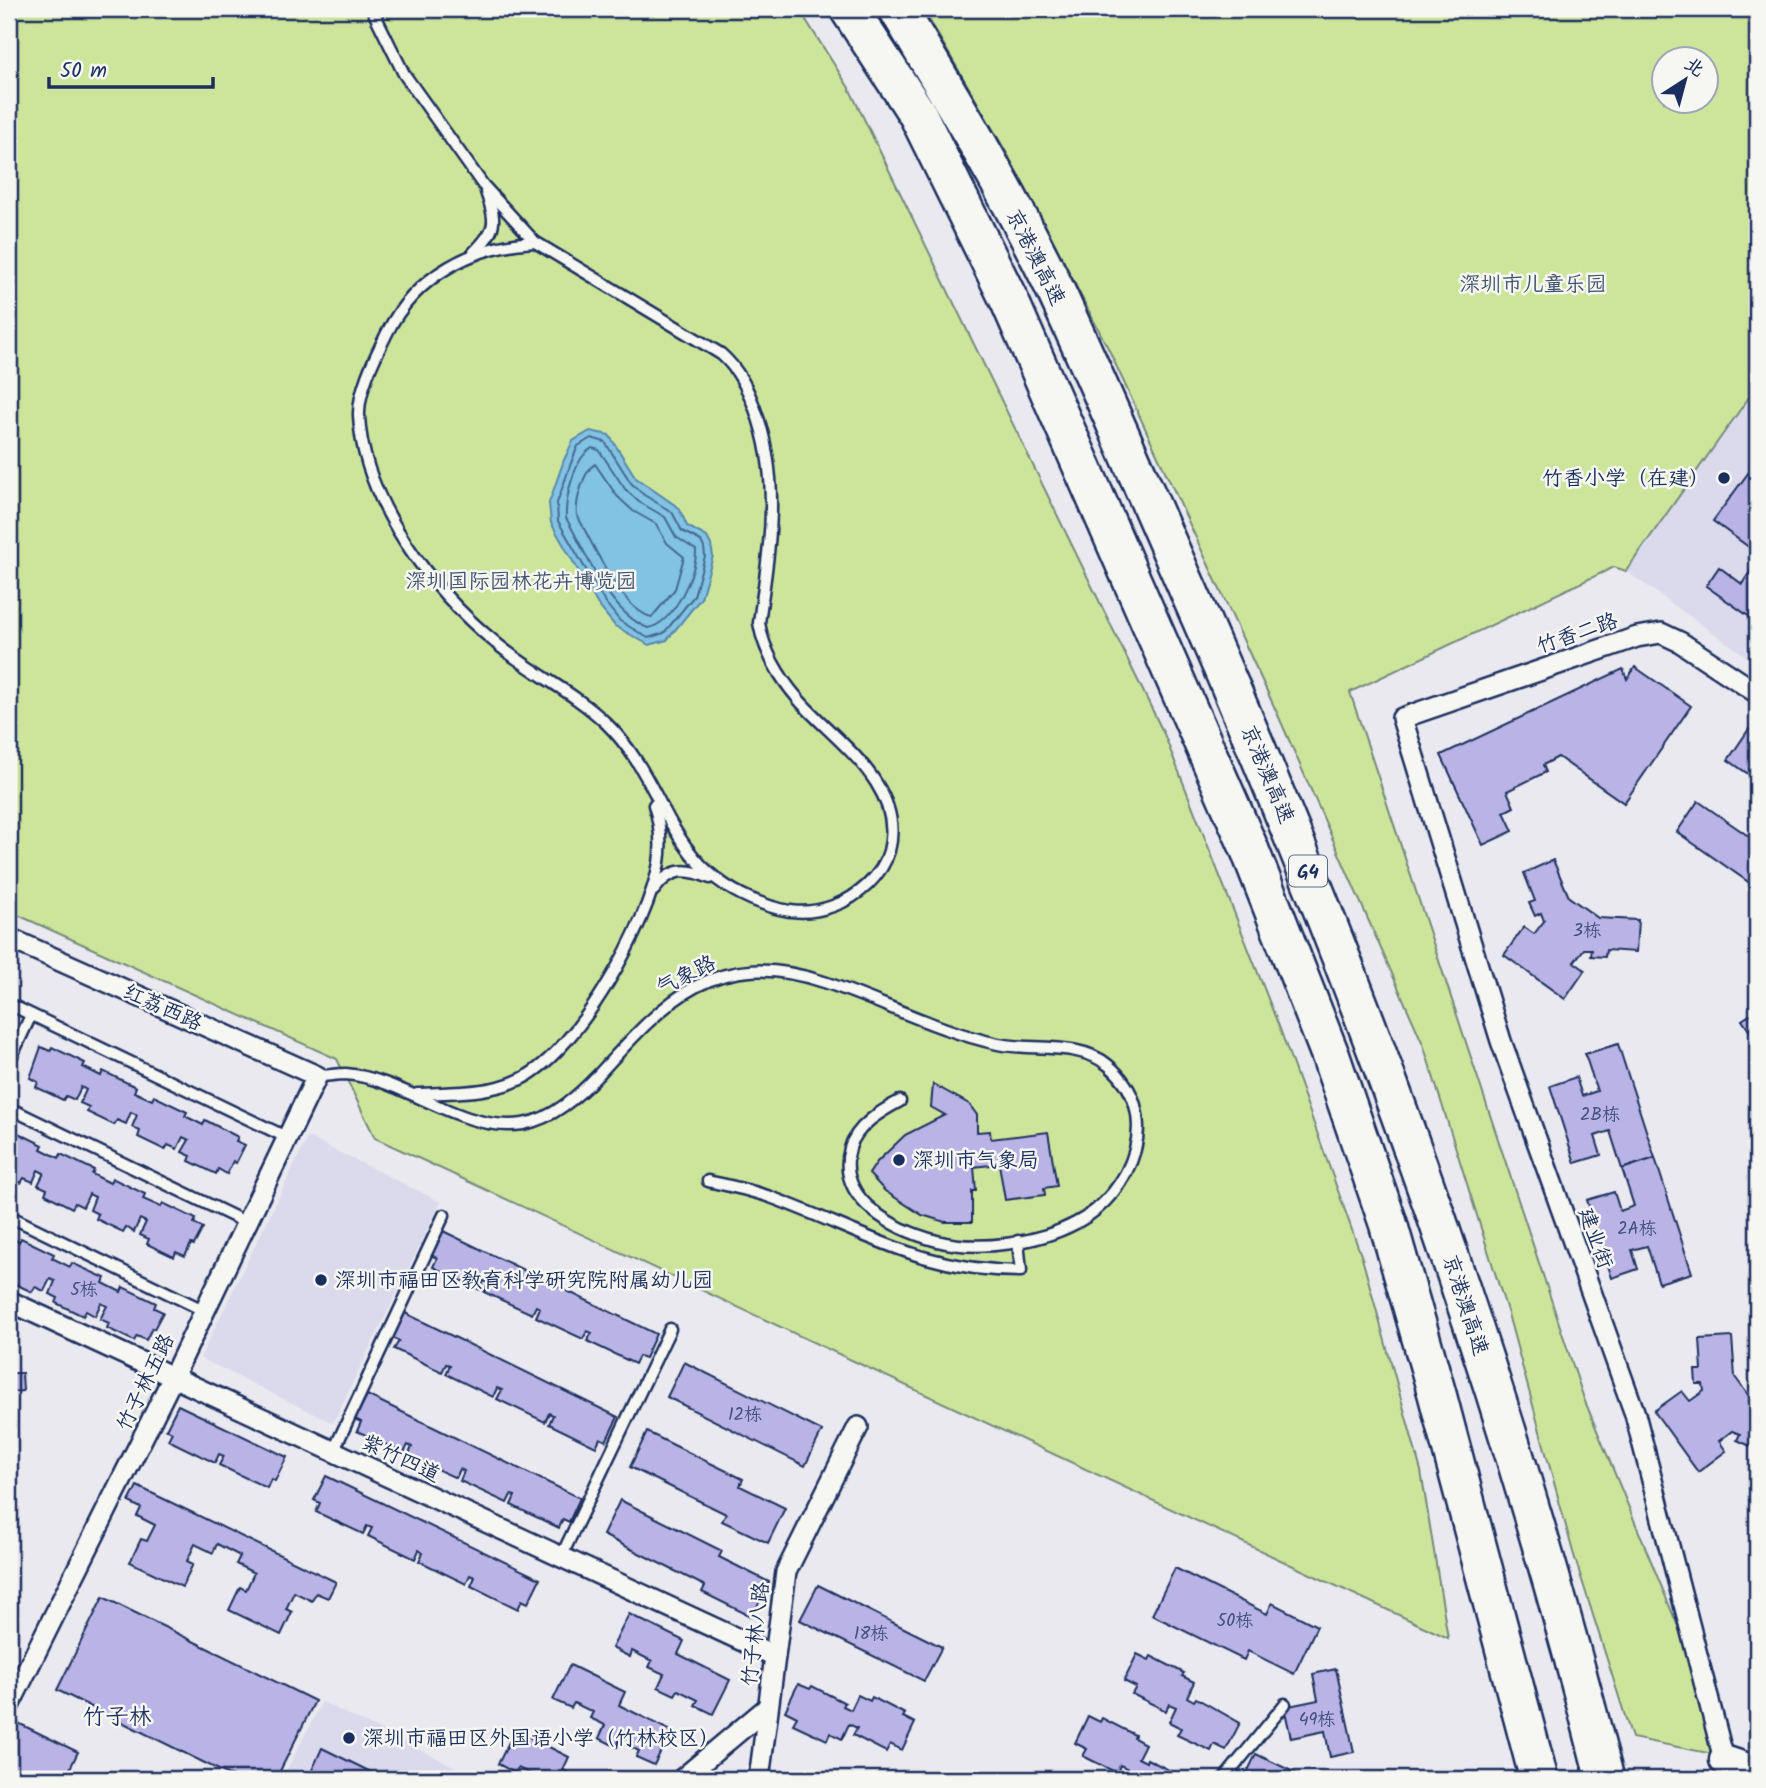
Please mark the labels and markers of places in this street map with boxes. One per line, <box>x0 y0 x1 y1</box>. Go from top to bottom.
place label: 竹香小学（在建） <box>1542 463 1710 496</box>
marker: 竹香小学（在建） <box>1716 470 1732 486</box>
place label: 深圳市气象局 <box>913 1145 1039 1178</box>
marker: 深圳市气象局 <box>891 1152 907 1168</box>
place label: 深圳市福田区教育科学研究院附属幼儿园 <box>335 1265 713 1298</box>
marker: 深圳市福田区教育科学研究院附属幼儿园 <box>313 1272 329 1288</box>
place label: 深圳市福田区外国语小学（竹林校区） <box>363 1723 720 1756</box>
marker: 深圳市福田区外国语小学（竹林校区） <box>341 1730 357 1746</box>

